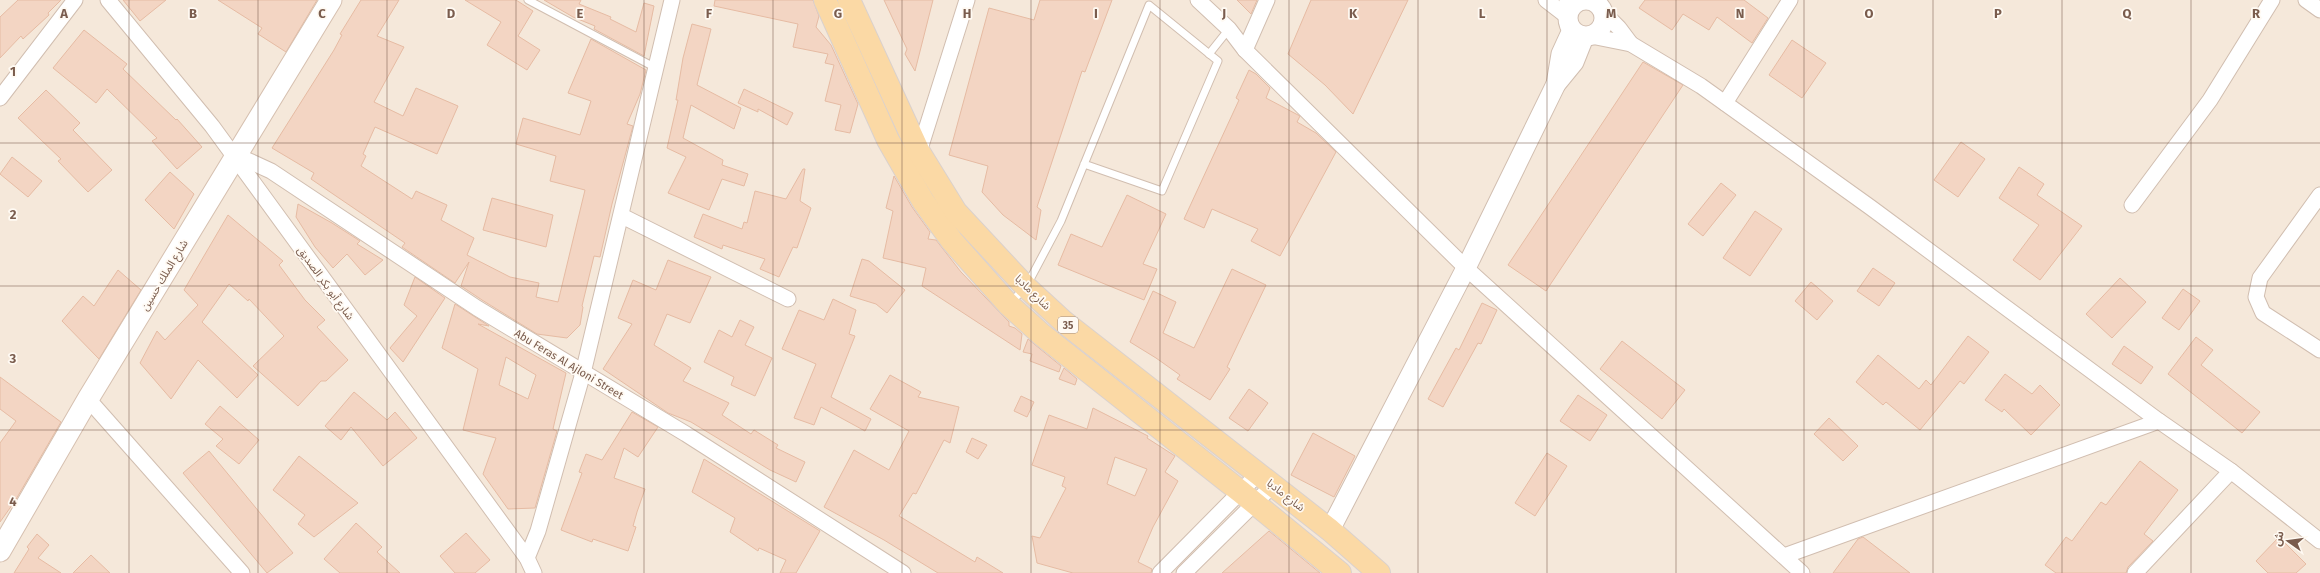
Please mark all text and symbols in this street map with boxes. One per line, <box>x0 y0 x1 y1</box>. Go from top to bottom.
text: A <box>59 6 68 21</box>
text: B <box>189 6 197 21</box>
text: C <box>318 6 326 21</box>
text: D <box>447 6 456 21</box>
text: E <box>577 6 584 21</box>
text: F <box>706 6 713 21</box>
text: G <box>834 6 842 21</box>
text: H <box>963 6 971 21</box>
text: I <box>1094 6 1098 21</box>
text: J <box>1221 6 1226 21</box>
text: K <box>1349 6 1358 21</box>
text: L <box>1479 6 1486 21</box>
text: M <box>1606 6 1616 21</box>
text: N <box>1736 6 1744 21</box>
text: O <box>1865 6 1874 21</box>
text: P <box>1994 6 2002 21</box>
text: Q <box>2123 6 2133 21</box>
text: R <box>2252 6 2261 21</box>
text: 1 <box>10 64 16 79</box>
text: 2 <box>10 207 17 222</box>
street label: شارع الملك حسين <box>138 237 192 314</box>
street label: شارع أبو بكر الصديق <box>294 244 357 324</box>
street label: شارع مادبا <box>1011 272 1054 314</box>
road number: 35 <box>1058 317 1078 333</box>
street label: Abu Feras Al Ajloni Street <box>512 327 626 402</box>
text: 3 <box>9 351 17 366</box>
street label: شارع مادبا <box>1263 476 1308 515</box>
text: 4 <box>9 494 17 509</box>
north arrow <box>2268 521 2308 561</box>
text: ش <box>2271 530 2287 548</box>

